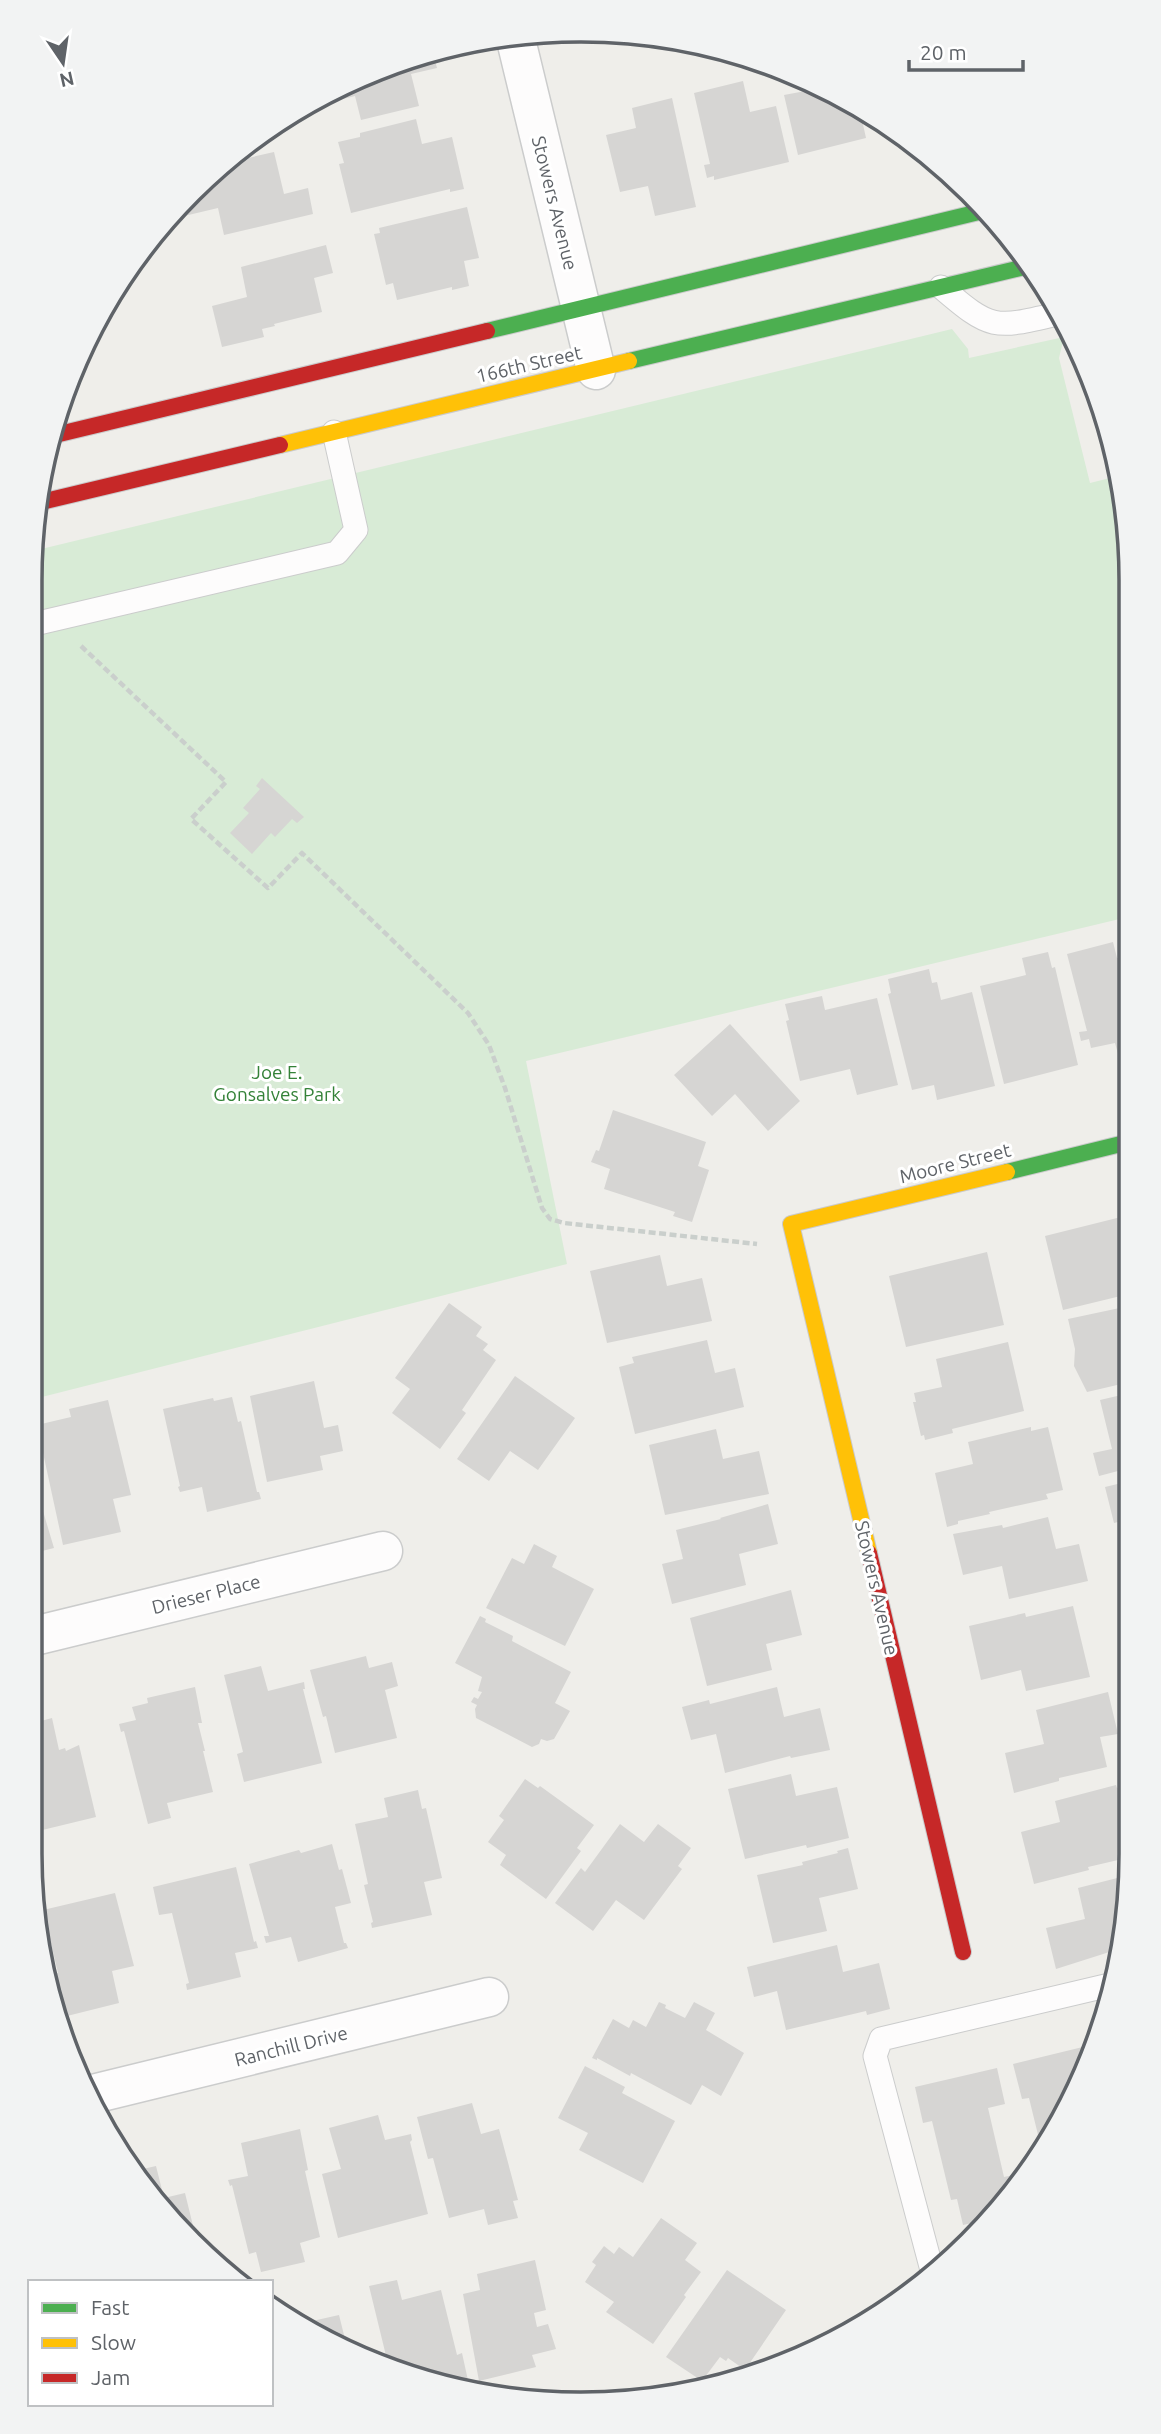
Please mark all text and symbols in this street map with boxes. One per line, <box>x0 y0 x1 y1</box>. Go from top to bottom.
north arrow <box>28 28 98 98</box>
scale bar <box>909 28 1023 72</box>
text: 20 m <box>920 40 967 64</box>
text: N <box>57 67 76 92</box>
street label: Stowers Avenue <box>528 134 582 272</box>
street label: 166th Street <box>474 341 585 387</box>
park label: Joe E. Gonsalves Park <box>213 1061 341 1105</box>
street label: Moore Street <box>897 1138 1013 1187</box>
street label: Stowers Avenue <box>851 1519 903 1657</box>
street label: Drieser Place <box>149 1570 263 1618</box>
street label: Ranchill Drive <box>232 2021 350 2071</box>
legend <box>28 2280 273 2406</box>
text: Fast <box>91 2295 129 2319</box>
text: Slow <box>91 2330 136 2354</box>
text: Jam <box>91 2365 130 2389</box>

